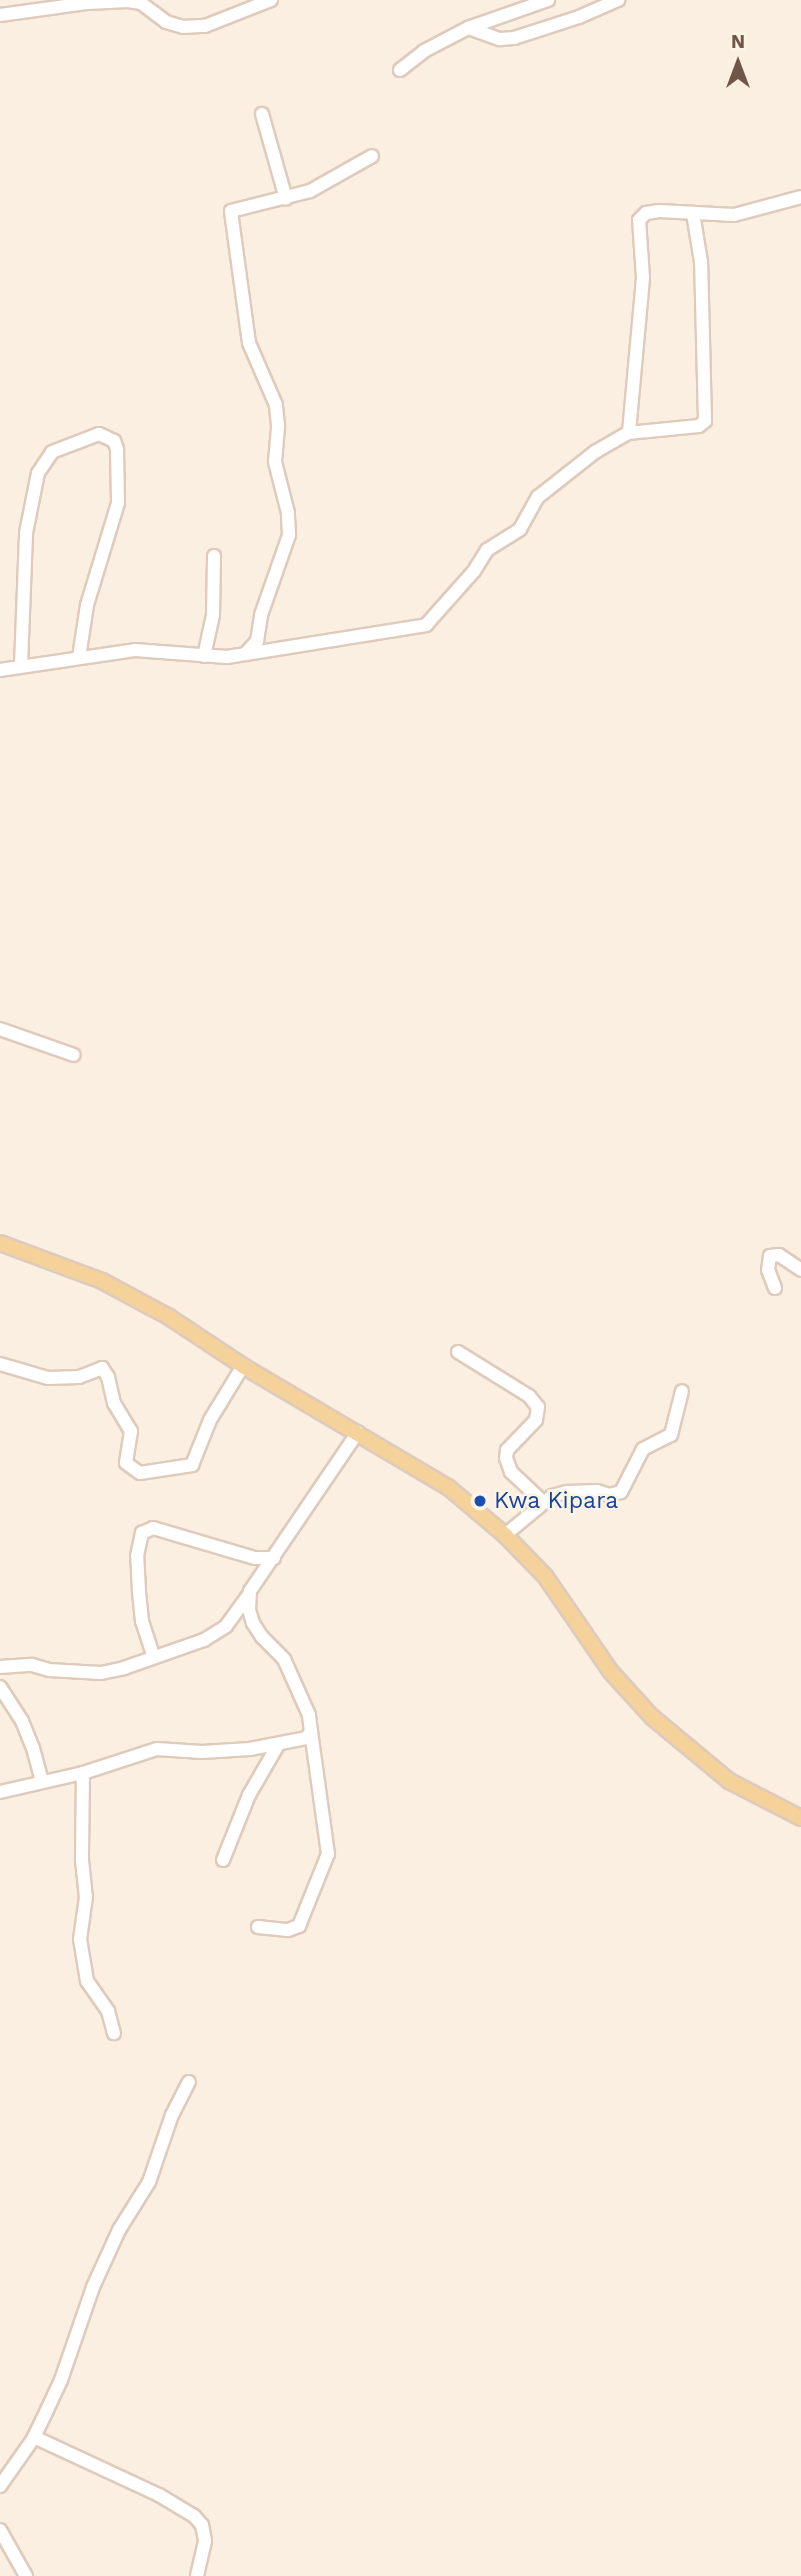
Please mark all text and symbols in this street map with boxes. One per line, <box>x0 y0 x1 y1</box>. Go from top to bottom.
north arrow <box>703 28 773 98</box>
text: N <box>731 30 745 53</box>
place label: Kwa Kipara <box>494 1487 619 1515</box>
marker: Kwa Kipara <box>472 1493 488 1509</box>

